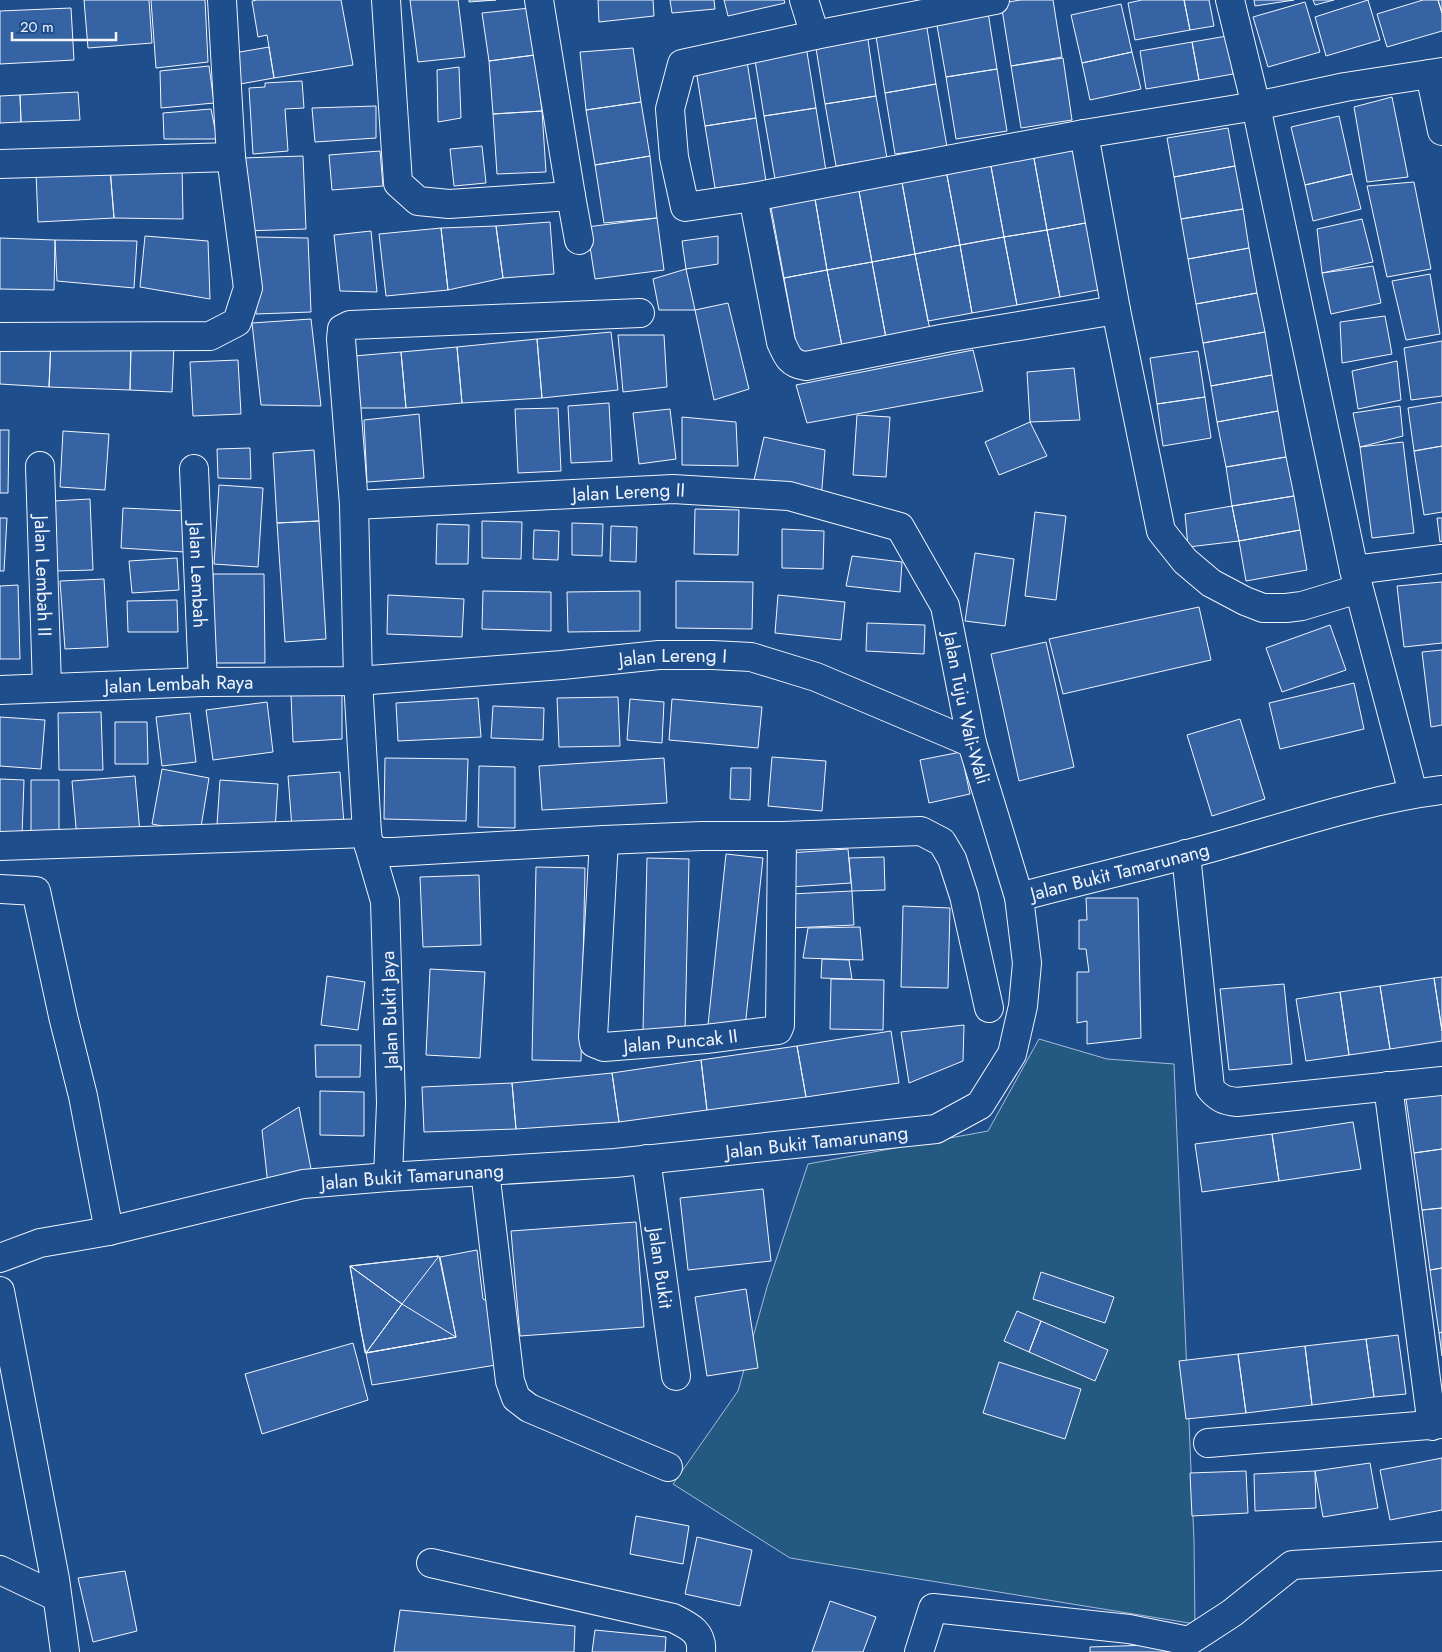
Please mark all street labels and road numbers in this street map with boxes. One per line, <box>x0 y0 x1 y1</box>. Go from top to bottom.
street label: Jalan Lereng II <box>569 476 686 508</box>
street label: Jalan Lembah II <box>27 512 58 637</box>
street label: Jalan Lembah <box>182 518 214 628</box>
street label: Jalan Tuju Wali-Wali <box>936 627 997 788</box>
street label: Jalan Lereng I <box>614 642 728 673</box>
street label: Jalan Lembah Raya <box>101 669 253 700</box>
street label: Jalan Bukit Tamarunang <box>1024 836 1212 908</box>
street label: Jalan Bukit Jaya <box>374 950 405 1072</box>
street label: Jalan Puncak II <box>619 1022 739 1060</box>
street label: Jalan Bukit Tamarunang <box>721 1119 910 1166</box>
street label: Jalan Bukit Tamarunang <box>317 1157 505 1197</box>
street label: Jalan Bukit <box>641 1223 680 1311</box>

